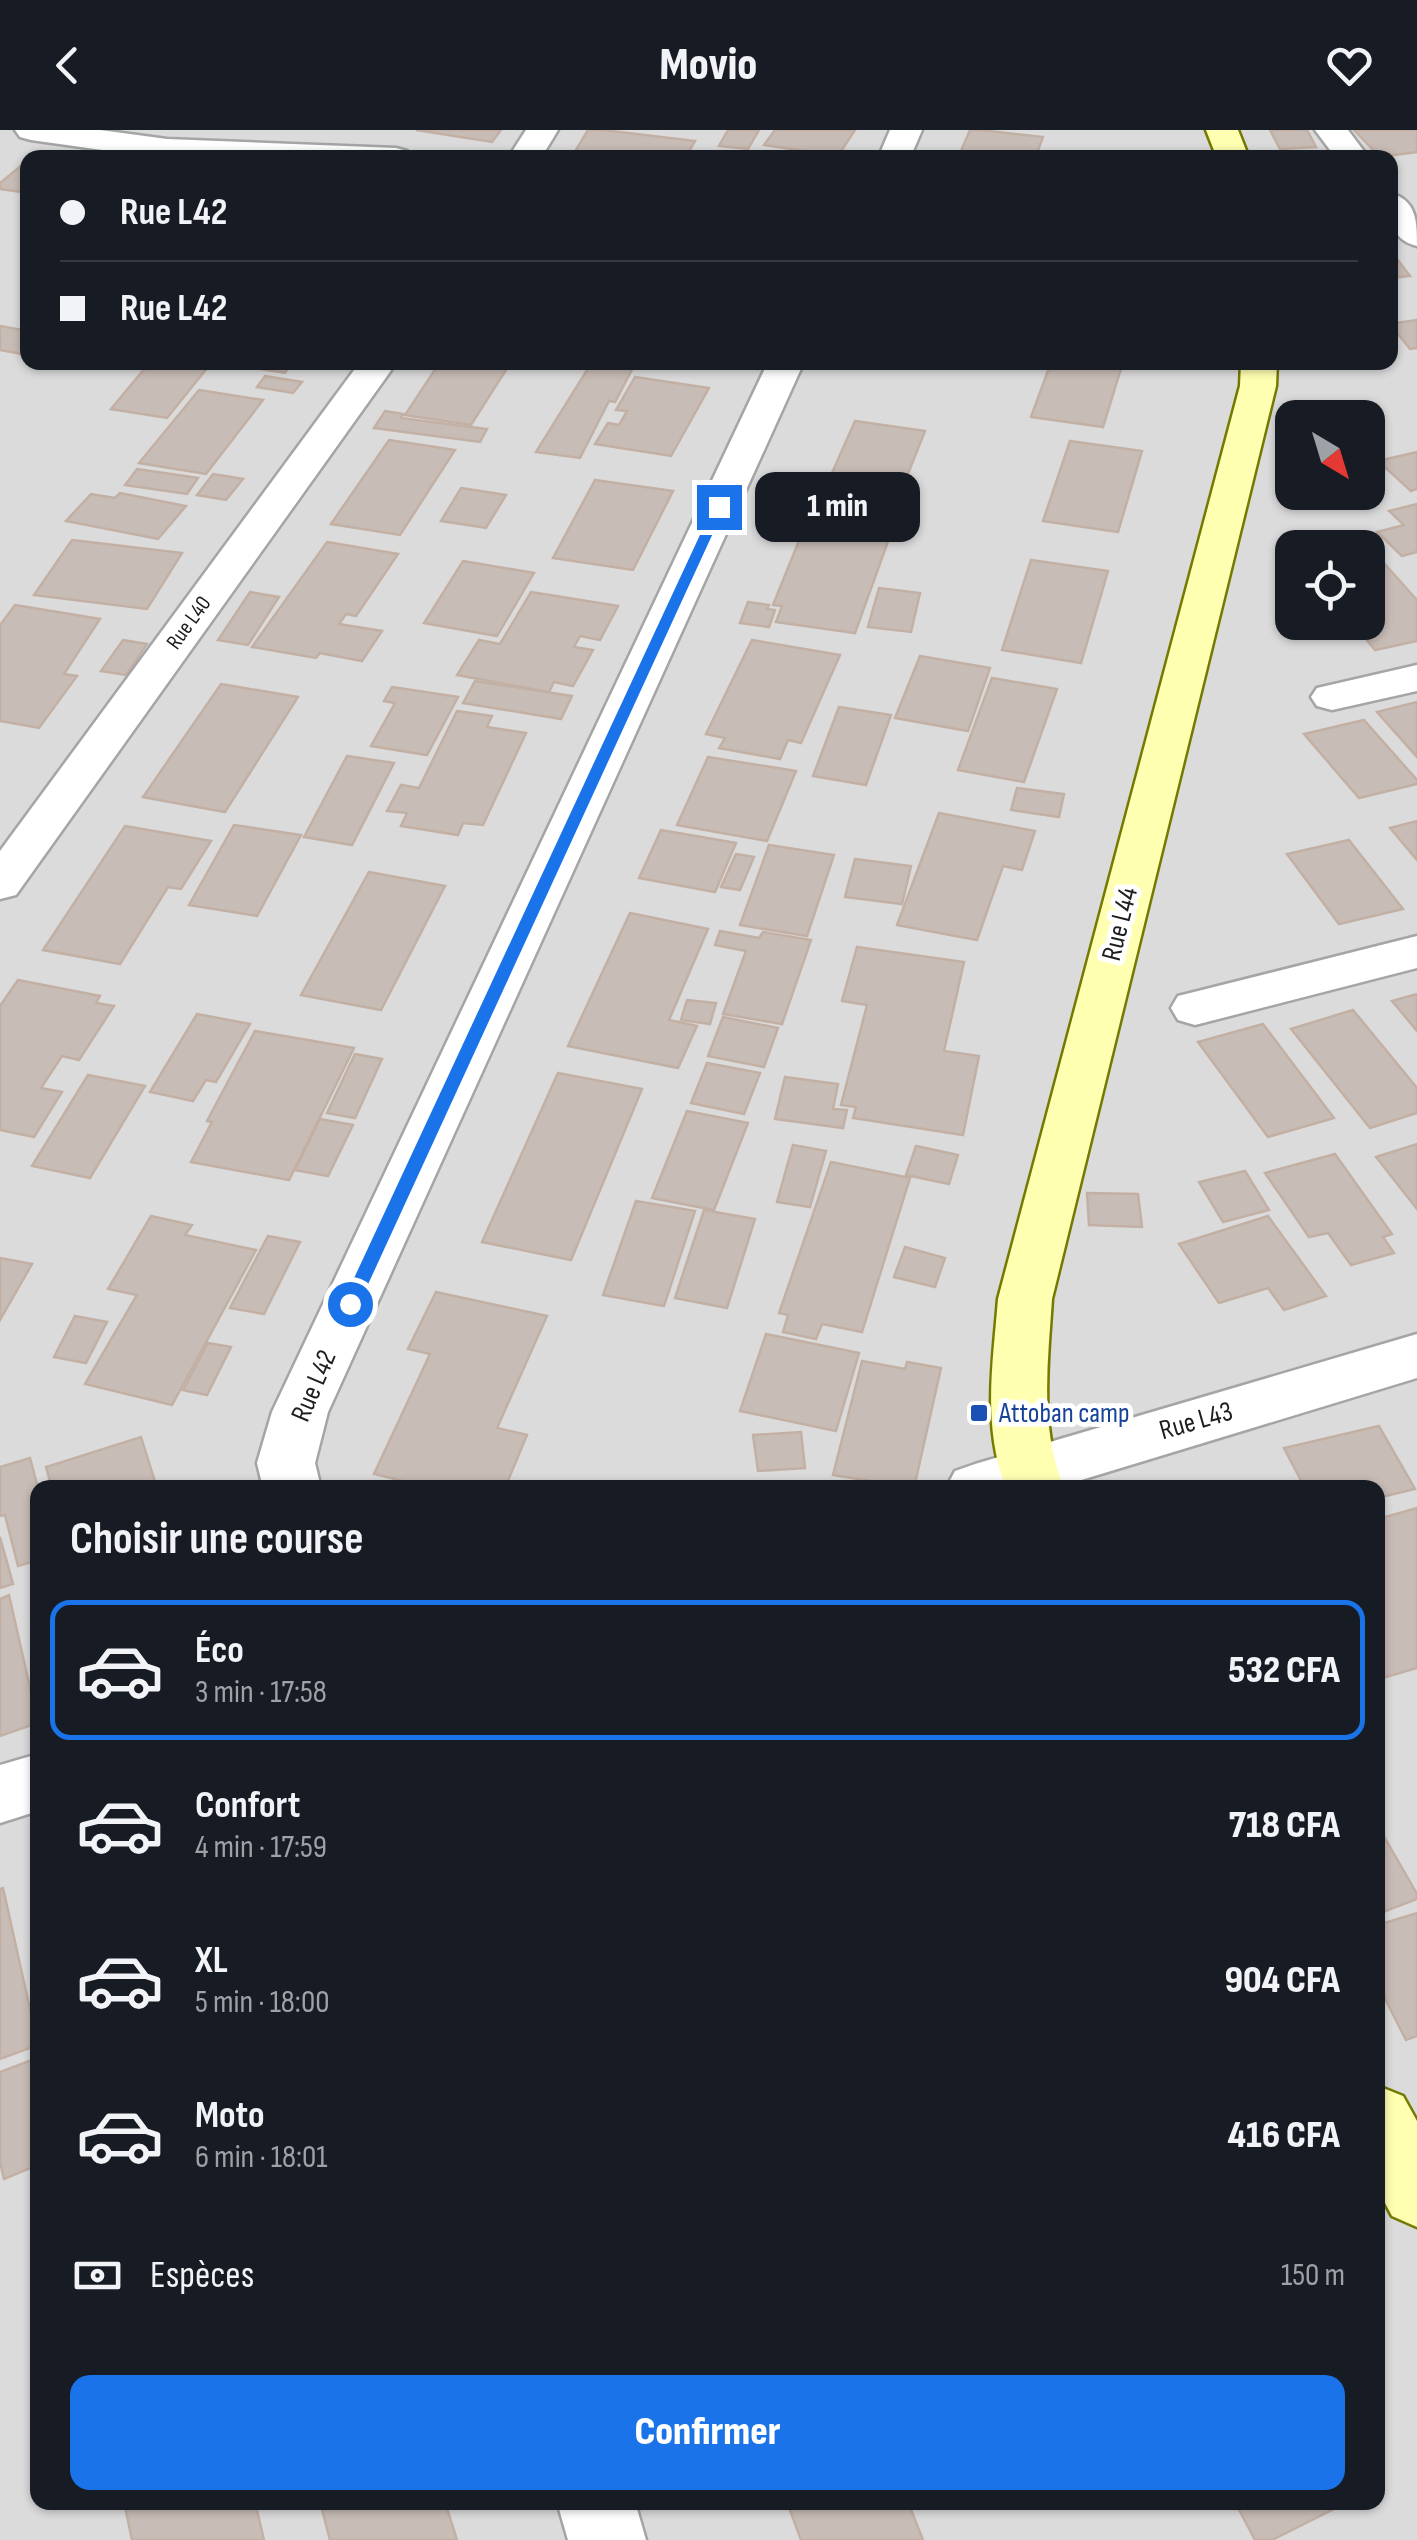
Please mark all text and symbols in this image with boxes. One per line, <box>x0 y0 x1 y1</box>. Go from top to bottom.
icon: back <box>40 38 95 93</box>
text: Movio <box>660 38 757 93</box>
icon: heart <box>1322 38 1377 93</box>
text: Rue L42 <box>120 190 227 235</box>
text: Rue L42 <box>120 286 227 331</box>
north arrow <box>1275 400 1385 510</box>
map controls <box>1275 400 1385 640</box>
callout: 1 min <box>754 472 919 542</box>
route end <box>697 485 742 530</box>
text: 1 min <box>807 487 868 526</box>
button: locate <box>1275 530 1385 640</box>
street label: Rue L40 <box>161 591 217 655</box>
street label: Rue L44 <box>1095 884 1145 964</box>
route start <box>328 1282 373 1327</box>
street label: Rue L42 <box>284 1345 344 1427</box>
street label: Rue L43 <box>1156 1395 1236 1447</box>
place label: Attoban camp <box>998 1397 1129 1430</box>
marker: Attoban camp <box>968 1402 990 1424</box>
text: Choisir une course <box>70 1512 363 1567</box>
icon: car <box>75 1625 165 1715</box>
text: Éco <box>195 1628 244 1673</box>
text: 532 CFA <box>1228 1648 1340 1693</box>
text: 3 min · 17:58 <box>195 1673 327 1712</box>
icon: car <box>75 1780 165 1870</box>
text: Confort <box>195 1783 300 1828</box>
text: 718 CFA <box>1229 1803 1340 1848</box>
text: 4 min · 17:59 <box>195 1828 327 1867</box>
icon: car <box>75 1935 165 2025</box>
text: XL <box>195 1938 228 1983</box>
text: 904 CFA <box>1224 1958 1340 2003</box>
text: 5 min · 18:00 <box>195 1983 329 2022</box>
icon: car <box>75 2090 165 2180</box>
text: Moto <box>195 2093 265 2138</box>
text: 416 CFA <box>1228 2113 1340 2158</box>
text: 6 min · 18:01 <box>195 2138 328 2177</box>
icon: cash <box>70 2248 125 2303</box>
text: Espèces <box>150 2253 254 2298</box>
text: 150 m <box>1281 2256 1345 2295</box>
button: Confirmer <box>70 2375 1345 2490</box>

